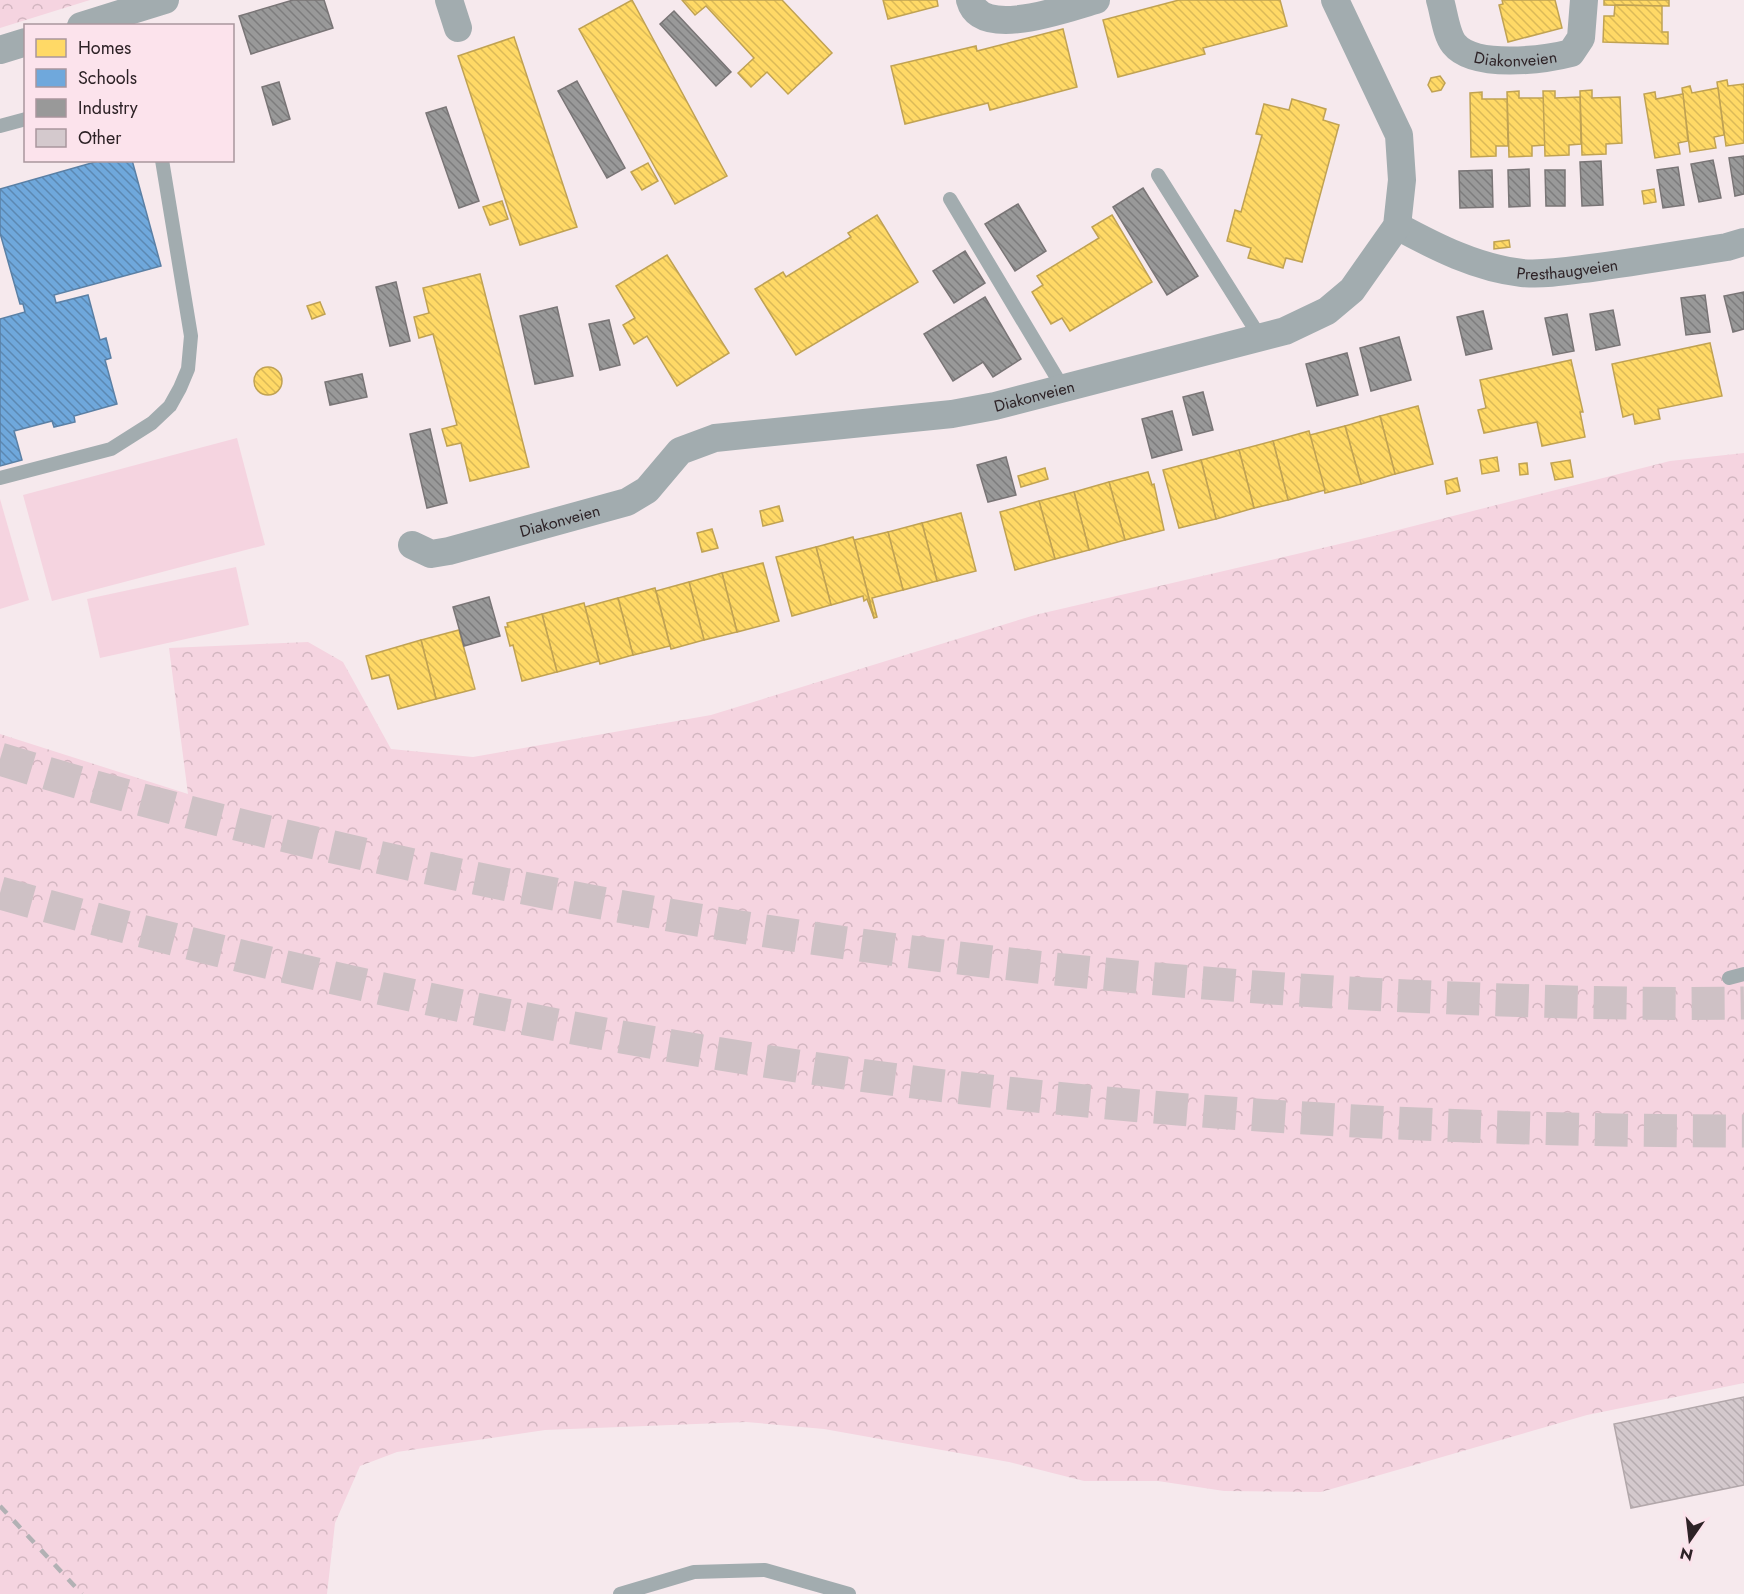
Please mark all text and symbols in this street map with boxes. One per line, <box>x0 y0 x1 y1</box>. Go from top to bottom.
legend <box>24 24 234 162</box>
text: Homes <box>78 35 131 61</box>
street label: Diakonveien <box>1472 45 1559 73</box>
text: Schools <box>78 65 137 91</box>
text: Industry <box>78 95 138 121</box>
text: Other <box>78 125 122 151</box>
street label: Presthaugveien <box>1515 253 1620 286</box>
street label: Diakonveien <box>991 375 1077 418</box>
street label: Diakonveien <box>517 499 603 543</box>
north arrow <box>1660 1510 1720 1570</box>
text: N <box>1678 1541 1695 1567</box>

